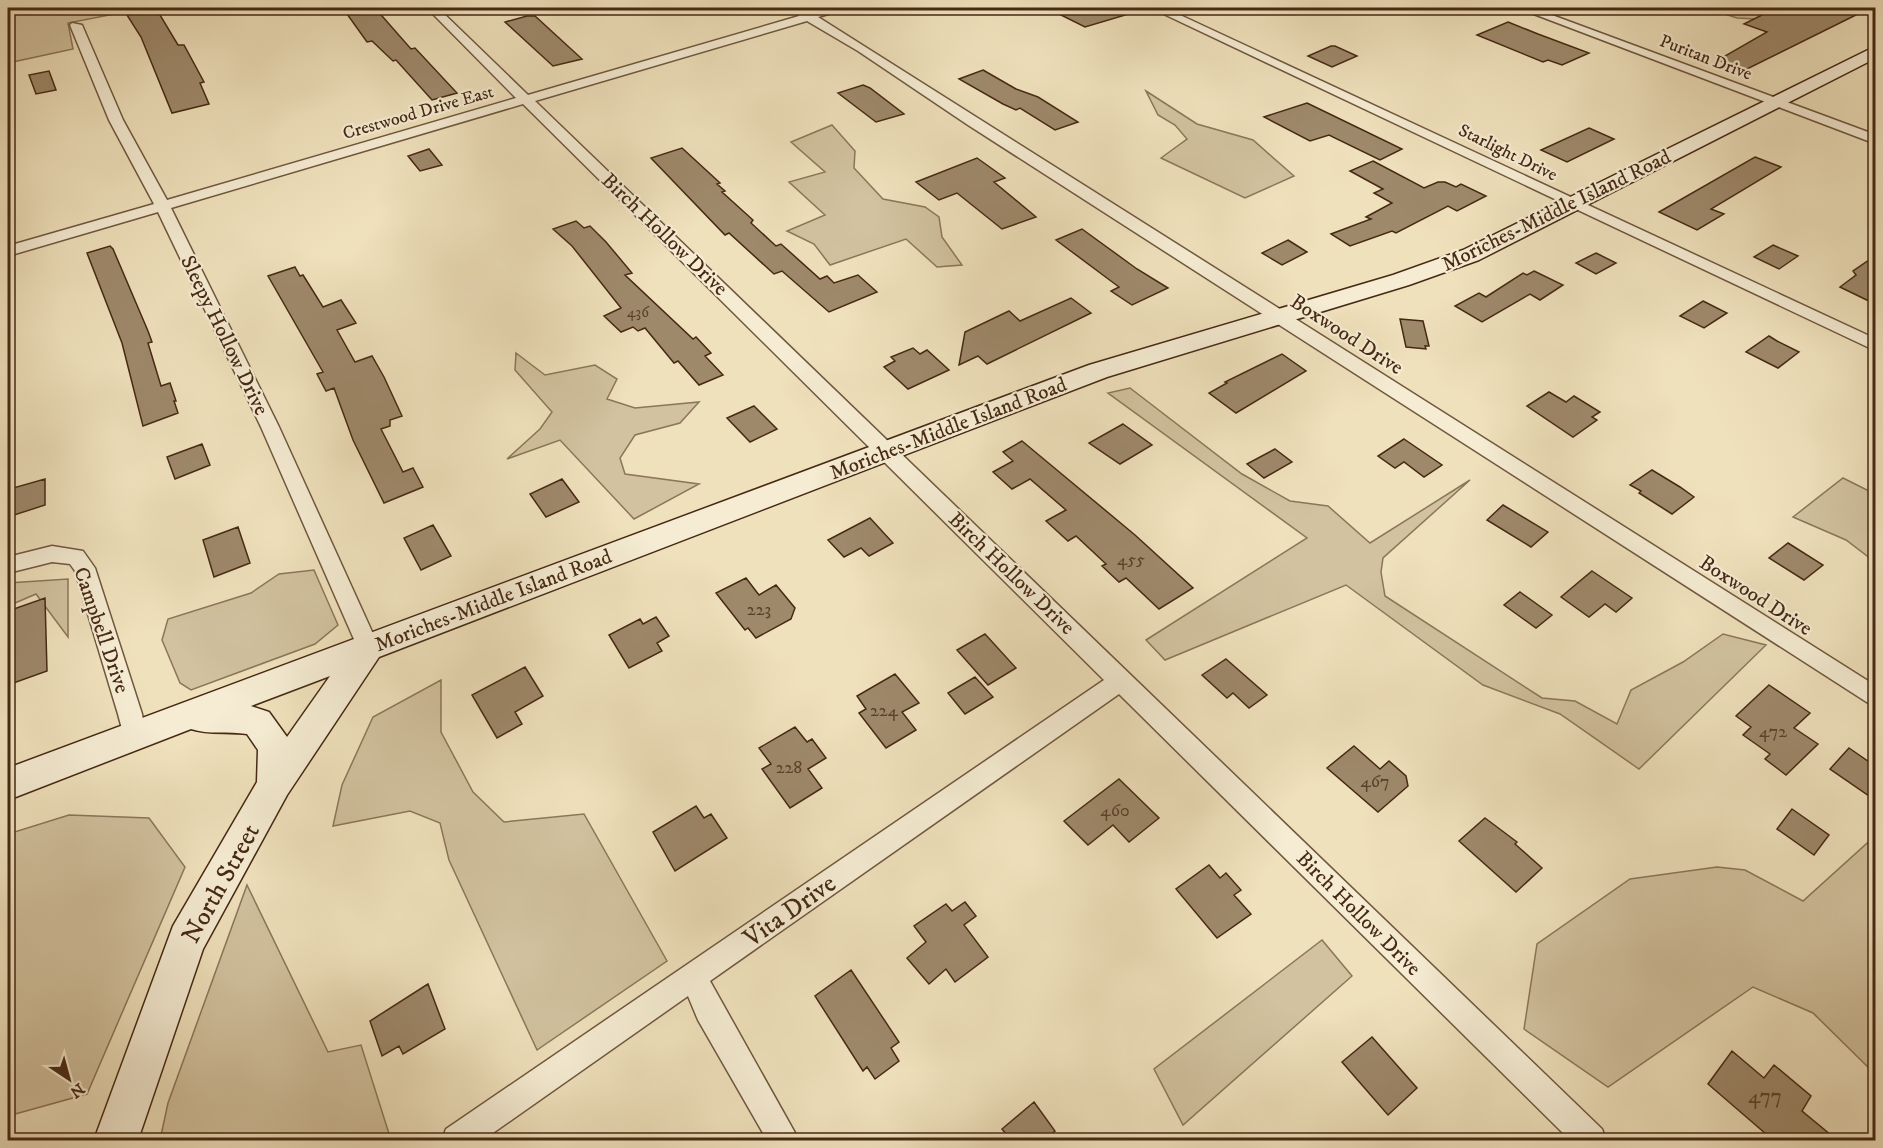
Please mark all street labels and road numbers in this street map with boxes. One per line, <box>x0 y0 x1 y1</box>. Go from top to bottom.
street label: Puritan Drive <box>1656 30 1755 86</box>
street label: Crestwood Drive East <box>340 81 496 145</box>
street label: Starlight Drive <box>1455 119 1561 186</box>
street label: Moriches-Middle Island Road <box>1438 144 1676 278</box>
street label: Birch Hollow Drive <box>596 168 733 302</box>
street label: Sleepy Hollow Drive <box>174 251 274 420</box>
street label: Boxwood Drive <box>1285 289 1408 381</box>
street label: Moriches-Middle Island Road <box>826 372 1071 486</box>
street label: Birch Hollow Drive <box>943 507 1080 641</box>
street label: Moriches-Middle Island Road <box>371 544 616 658</box>
street label: Boxwood Drive <box>1694 550 1817 642</box>
street label: Campbell Drive <box>67 564 135 697</box>
street label: North Street <box>175 818 268 949</box>
street label: Birch Hollow Drive <box>1290 846 1426 982</box>
street label: Vita Drive <box>736 867 843 956</box>

